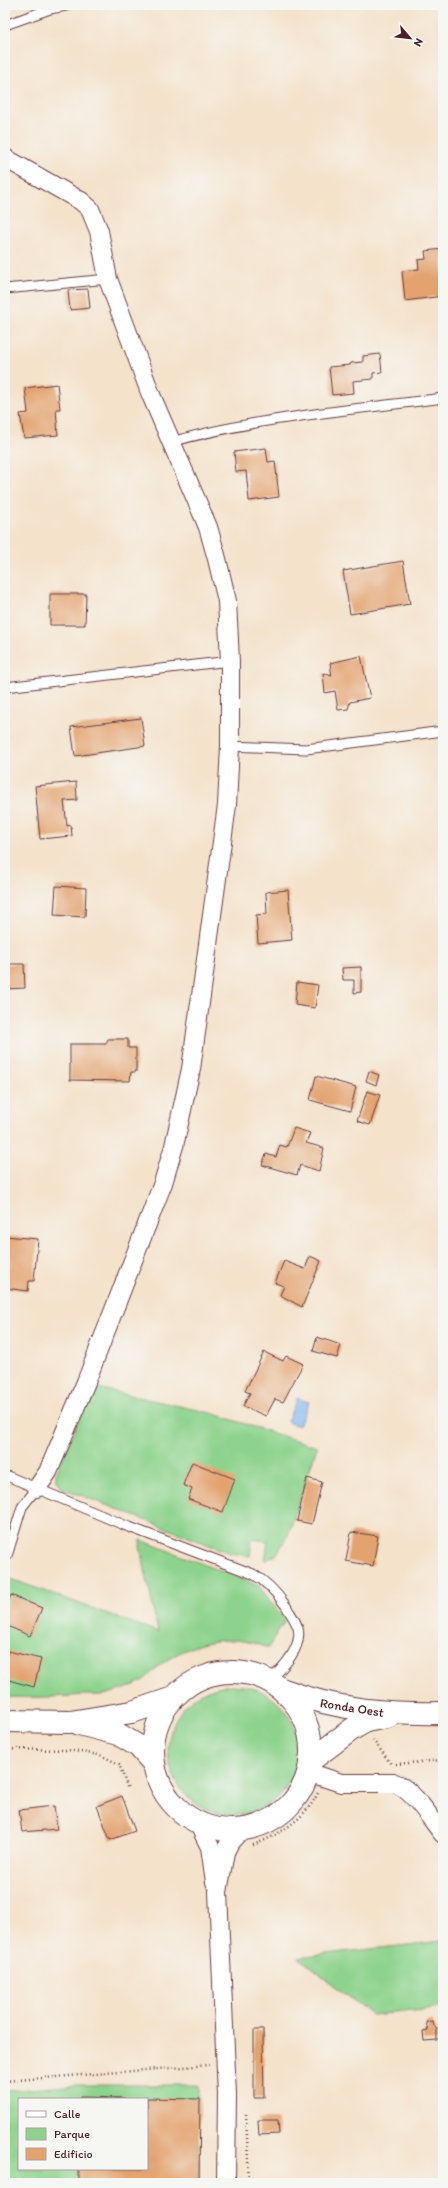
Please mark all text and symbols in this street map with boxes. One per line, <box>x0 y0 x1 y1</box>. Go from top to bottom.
north arrow <box>390 18 430 58</box>
text: N <box>411 36 426 49</box>
street label: Ronda Oest <box>319 1695 385 1720</box>
legend <box>18 2098 148 2170</box>
text: Calle <box>54 2107 81 2121</box>
text: Parque <box>54 2127 90 2141</box>
text: Edificio <box>54 2147 93 2161</box>

